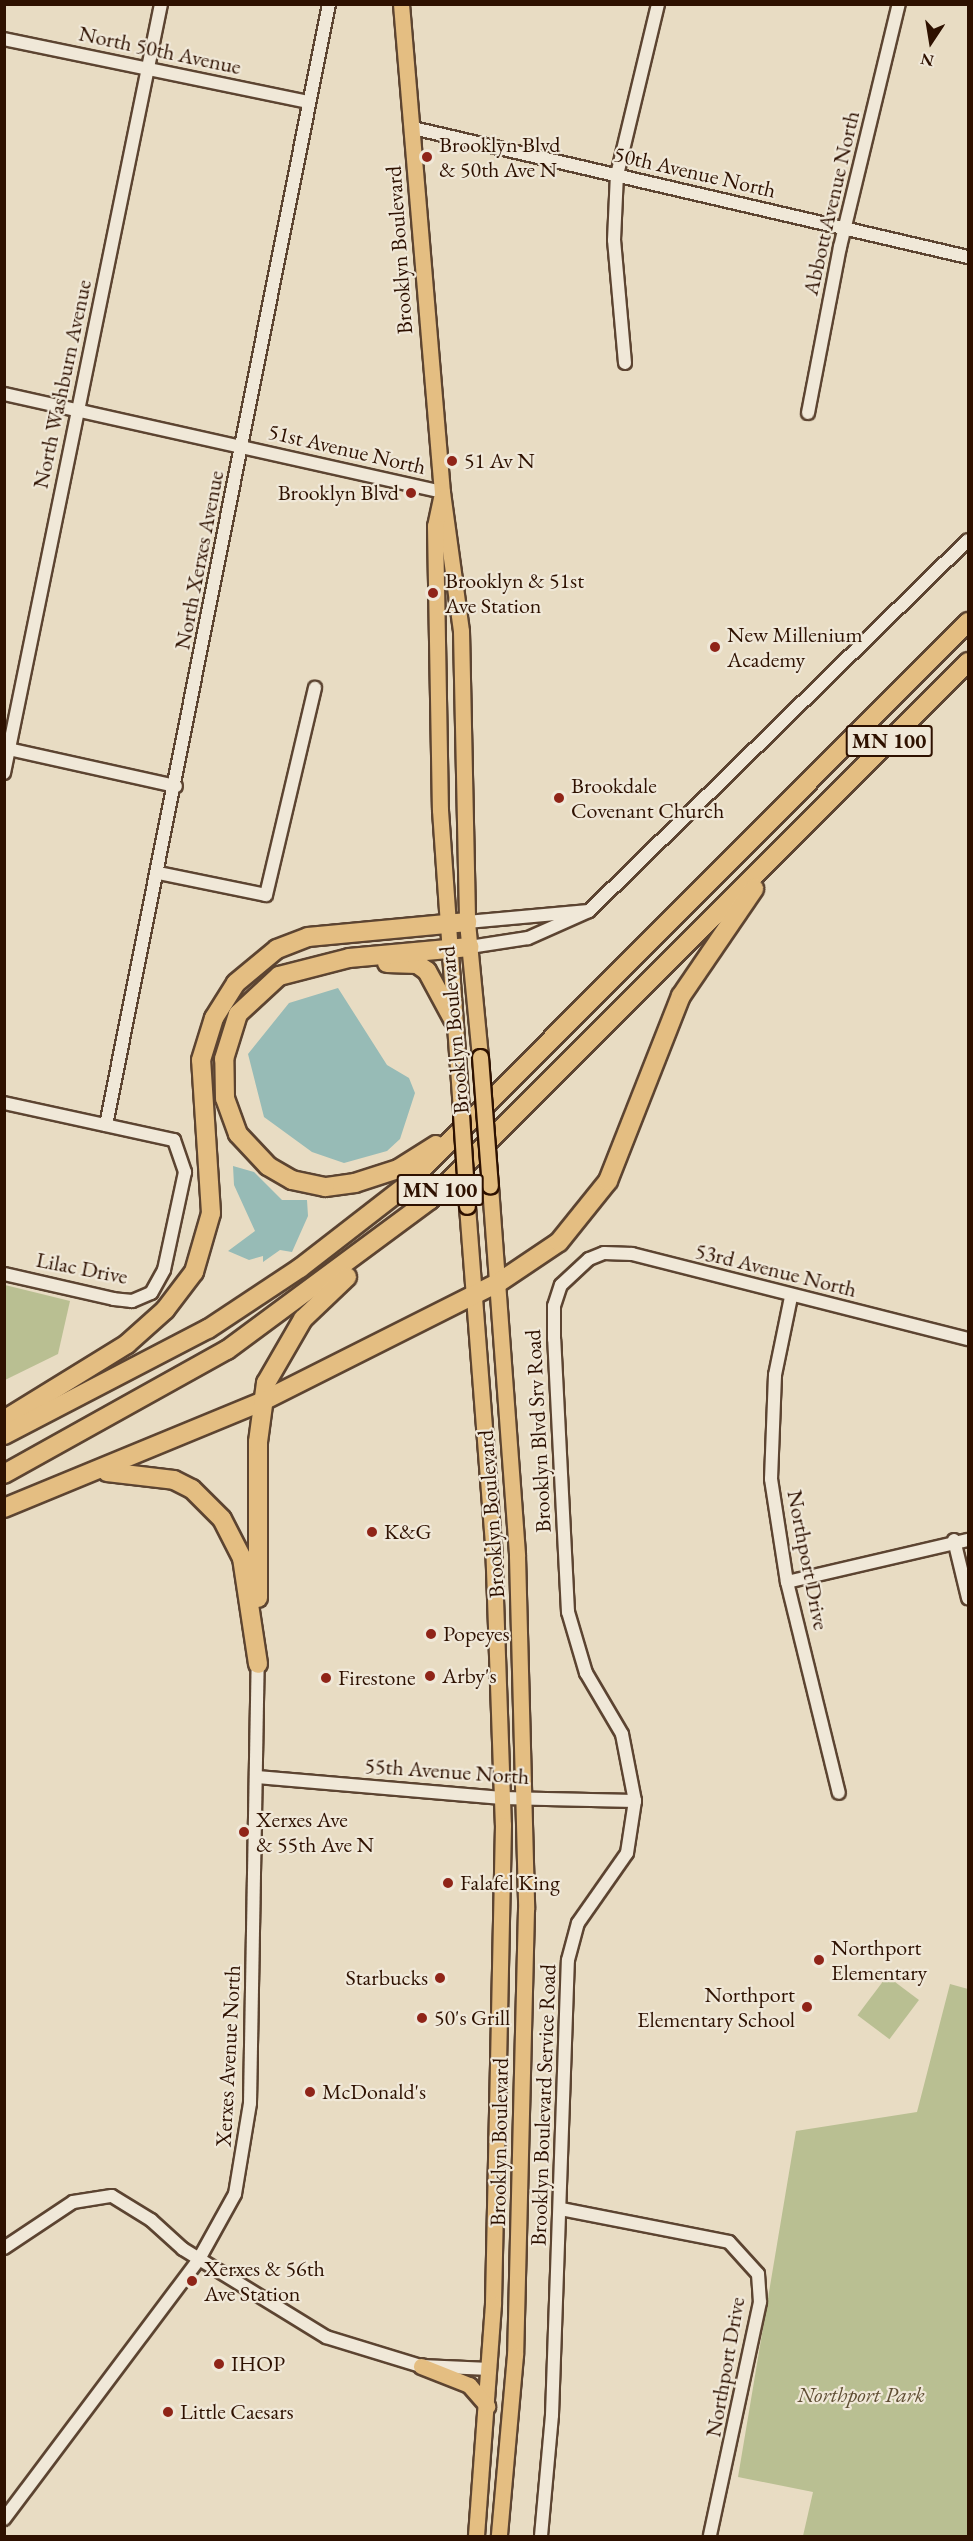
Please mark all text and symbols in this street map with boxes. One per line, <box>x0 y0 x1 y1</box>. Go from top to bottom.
north arrow <box>901 12 961 72</box>
street label: North 50th Avenue <box>76 20 244 80</box>
text: N <box>919 48 936 72</box>
street label: Abbott Avenue North <box>797 108 865 298</box>
place label: Brooklyn Blvd & 50th Ave N <box>439 131 560 182</box>
street label: 50th Avenue North <box>612 141 778 203</box>
marker: Brooklyn Blvd & 50th Ave N <box>420 150 434 164</box>
street label: Brooklyn Boulevard <box>380 165 418 335</box>
street label: North Washburn Avenue <box>27 277 97 491</box>
street label: 51st Avenue North <box>266 418 428 480</box>
place label: 51 Av N <box>464 448 535 474</box>
marker: 51 Av N <box>445 454 459 468</box>
street label: North Xerxes Avenue <box>169 468 229 652</box>
place label: Brooklyn Blvd <box>278 480 399 506</box>
marker: Brooklyn Blvd <box>404 486 418 500</box>
place label: Brooklyn & 51st Ave Station <box>445 567 584 618</box>
marker: Brooklyn & 51st Ave Station <box>426 586 440 600</box>
place label: New Millenium Academy <box>727 621 863 672</box>
marker: New Millenium Academy <box>708 640 722 654</box>
road number: MN 100 <box>846 723 932 759</box>
place label: Brookdale Covenant Church <box>571 772 724 824</box>
marker: Brookdale Covenant Church <box>552 791 566 805</box>
street label: Brooklyn Boulevard <box>433 945 475 1115</box>
road number: MN 100 <box>396 1172 484 1208</box>
street label: 53rd Avenue North <box>693 1237 859 1303</box>
street label: Lilac Drive <box>34 1246 130 1290</box>
street label: Brooklyn Blvd Srv Road <box>519 1329 557 1533</box>
street label: Brooklyn Boulevard <box>472 1429 510 1599</box>
street label: Northport Drive <box>782 1488 834 1632</box>
place label: K&G <box>384 1519 432 1545</box>
marker: K&G <box>365 1525 379 1539</box>
place label: Popeyes <box>443 1621 510 1647</box>
marker: Popeyes <box>424 1627 438 1641</box>
place label: Arby's <box>442 1663 496 1689</box>
place label: Firestone <box>338 1665 416 1691</box>
marker: Arby's <box>423 1669 437 1683</box>
marker: Firestone <box>319 1671 333 1685</box>
street label: 55th Avenue North <box>364 1752 530 1790</box>
place label: Xerxes Ave & 55th Ave N <box>256 1806 374 1858</box>
marker: Xerxes Ave & 55th Ave N <box>237 1825 251 1839</box>
place label: Falafel King <box>460 1870 560 1896</box>
marker: Falafel King <box>441 1876 455 1890</box>
place label: Northport Elementary <box>831 1934 927 1986</box>
marker: Northport Elementary <box>812 1953 826 1967</box>
street label: Xerxes Avenue North <box>210 1964 246 2148</box>
street label: Brooklyn Boulevard Service Road <box>525 1964 561 2246</box>
place label: Starbucks <box>345 1965 428 1991</box>
marker: Starbucks <box>433 1971 447 1985</box>
place label: Northport Elementary School <box>637 1981 795 2032</box>
marker: Northport Elementary School <box>800 2000 814 2014</box>
place label: 50's Grill <box>434 2005 510 2031</box>
marker: 50's Grill <box>415 2011 429 2025</box>
street label: Brooklyn Boulevard <box>484 2057 514 2227</box>
place label: McDonald's <box>322 2079 426 2105</box>
marker: McDonald's <box>303 2085 317 2099</box>
place label: Xerxes & 56th Ave Station <box>204 2255 325 2306</box>
marker: Xerxes & 56th Ave Station <box>185 2274 199 2288</box>
street label: Northport Drive <box>700 2295 750 2439</box>
place label: IHOP <box>231 2351 285 2377</box>
marker: IHOP <box>212 2357 226 2371</box>
park label: Northport Park <box>797 2382 925 2408</box>
place label: Little Caesars <box>180 2399 294 2425</box>
marker: Little Caesars <box>161 2405 175 2419</box>

